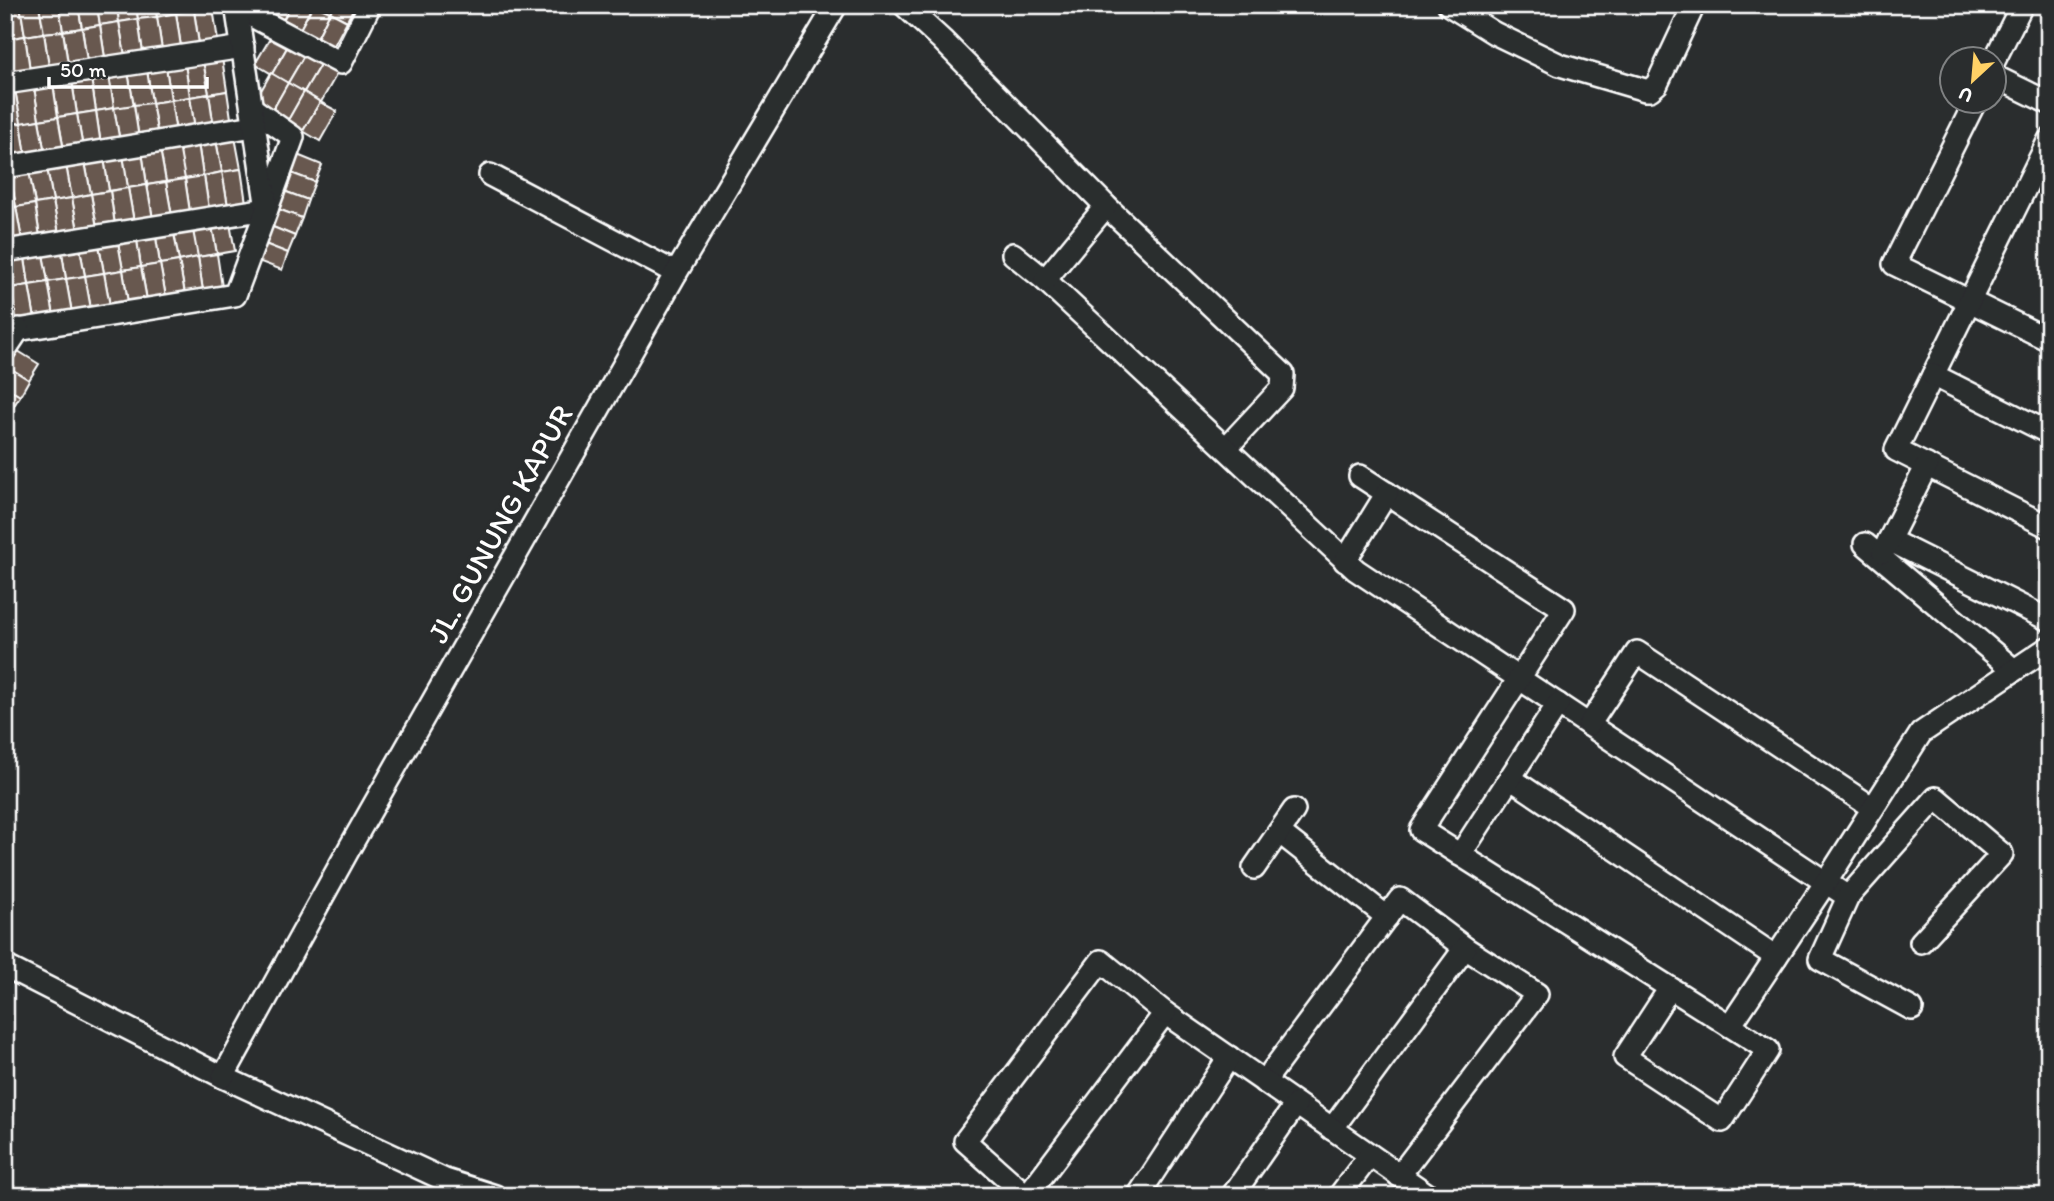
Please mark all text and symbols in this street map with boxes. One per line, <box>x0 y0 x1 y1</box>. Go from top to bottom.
scale bar <box>49 46 206 90</box>
north arrow <box>1938 46 2008 116</box>
text: 50 m <box>60 57 107 82</box>
text: U <box>1955 82 1976 108</box>
street label: JL. GUNUNG KAPUR <box>419 398 580 649</box>

